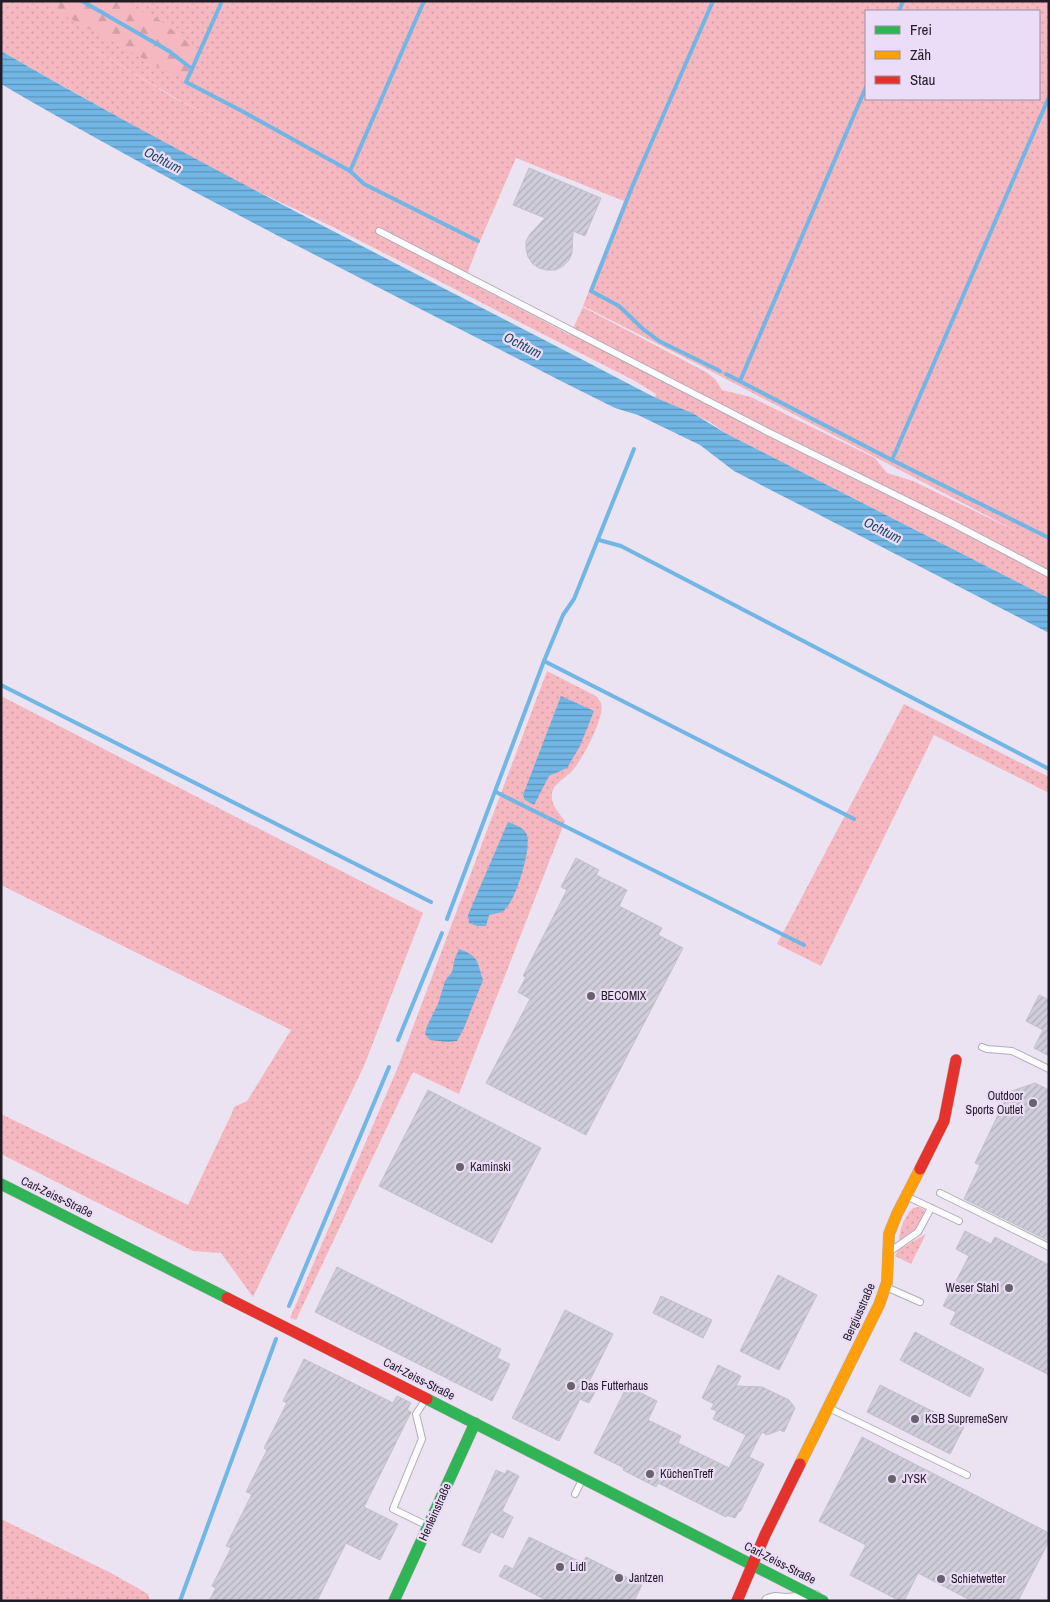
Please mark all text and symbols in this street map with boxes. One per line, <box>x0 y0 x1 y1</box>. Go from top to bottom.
legend <box>865 10 1040 100</box>
text: Frei <box>910 19 932 40</box>
text: Zäh <box>910 44 931 65</box>
text: Stau <box>910 69 935 90</box>
water label: Ochtum <box>141 143 185 177</box>
water label: Ochtum <box>501 328 545 362</box>
water label: Ochtum <box>861 513 905 547</box>
place label: BECOMIX <box>601 988 647 1004</box>
marker: BECOMIX <box>585 990 597 1002</box>
place label: Outdoor Sports Outlet <box>966 1088 1024 1118</box>
marker: Outdoor Sports Outlet <box>1027 1097 1039 1109</box>
place label: Kaminski <box>470 1159 511 1175</box>
marker: Kaminski <box>454 1161 466 1173</box>
street label: Carl-Zeiss-Straße <box>18 1173 96 1221</box>
place label: Weser Stahl <box>946 1280 999 1296</box>
street label: Bergiusstraße <box>839 1281 879 1343</box>
marker: Weser Stahl <box>1003 1282 1015 1294</box>
street label: Carl-Zeiss-Straße <box>381 1354 457 1404</box>
place label: Das Futterhaus <box>581 1378 648 1394</box>
marker: Das Futterhaus <box>565 1380 577 1392</box>
place label: KSB SupremeServ <box>925 1411 1008 1427</box>
marker: KSB SupremeServ <box>909 1413 921 1425</box>
place label: KüchenTreff <box>660 1466 714 1482</box>
marker: KüchenTreff <box>644 1468 656 1480</box>
place label: JYSK <box>902 1471 927 1487</box>
marker: JYSK <box>886 1473 898 1485</box>
street label: Henleinstraße <box>415 1481 455 1543</box>
street label: Carl-Zeiss-Straße <box>742 1538 818 1588</box>
place label: Lidl <box>570 1559 586 1575</box>
marker: Lidl <box>554 1561 566 1573</box>
place label: Jantzen <box>629 1570 663 1586</box>
place label: Schietwetter <box>951 1571 1006 1587</box>
marker: Jantzen <box>613 1572 625 1584</box>
marker: Schietwetter <box>935 1573 947 1585</box>

